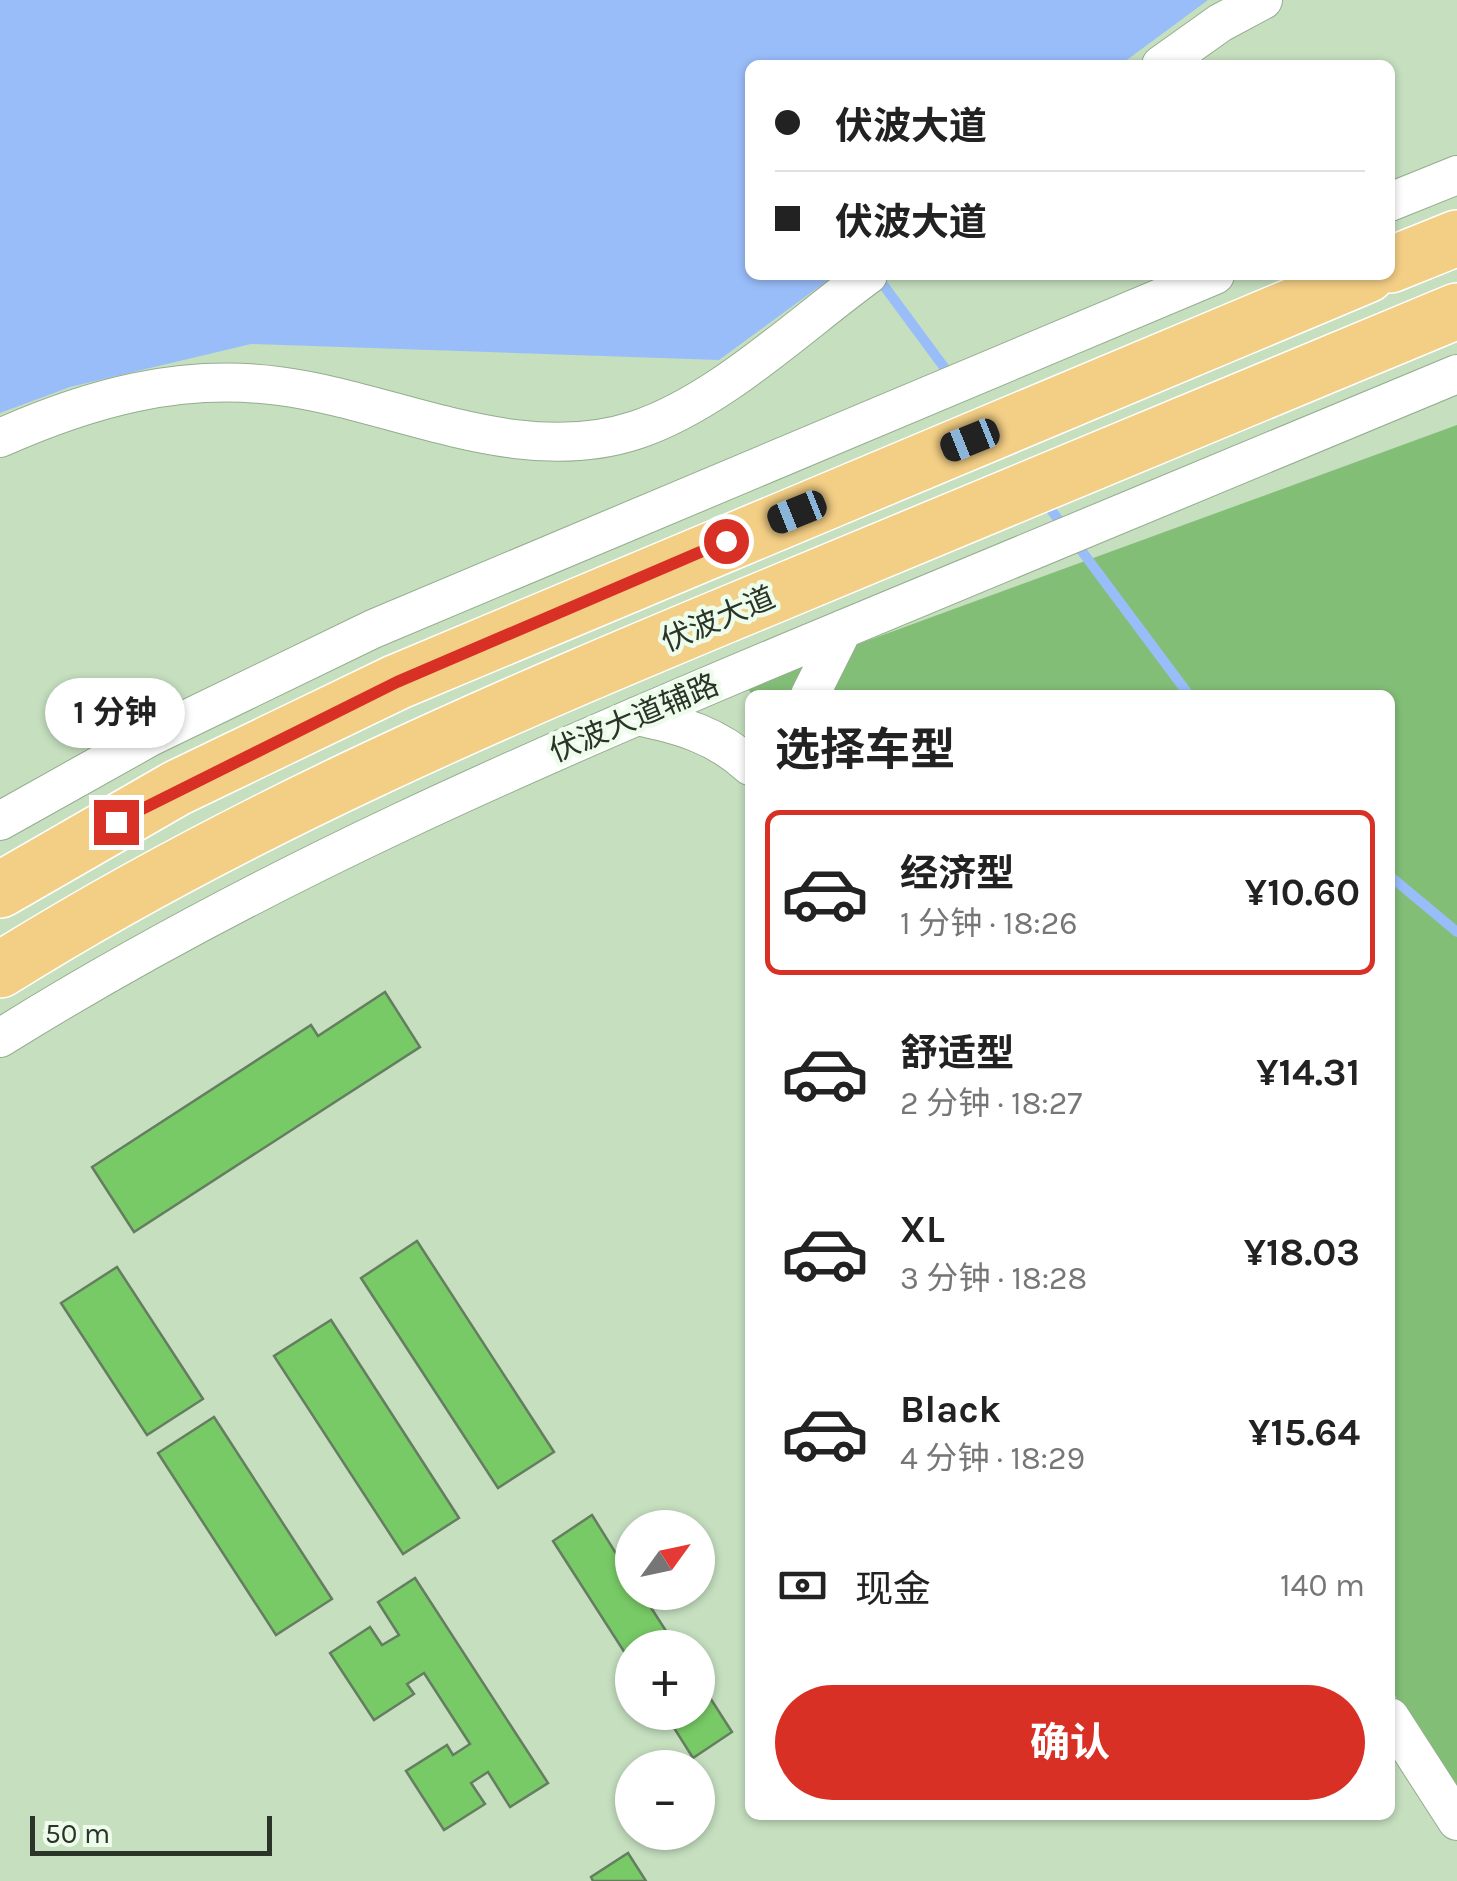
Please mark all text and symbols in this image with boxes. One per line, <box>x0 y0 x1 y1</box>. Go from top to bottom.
text: 伏波大道 <box>835 104 987 149</box>
text: 伏波大道 <box>835 200 987 245</box>
car <box>937 415 1003 465</box>
car <box>764 487 830 537</box>
route start <box>704 519 749 564</box>
street label: 伏波大道 <box>656 579 780 659</box>
street label: 伏波大道辅路 <box>544 666 724 770</box>
callout: 1 分钟 <box>46 677 186 747</box>
text: 1 分钟 <box>73 694 157 731</box>
text: 选择车型 <box>775 724 955 776</box>
route end <box>94 800 139 845</box>
icon: car <box>780 848 870 938</box>
text: 经济型 <box>900 851 1014 896</box>
text: ¥10.60 <box>1245 870 1360 915</box>
text: 1 分钟 · 18:26 <box>900 905 1078 942</box>
icon: car <box>780 1028 870 1118</box>
text: 舒适型 <box>900 1031 1014 1076</box>
text: ¥14.31 <box>1256 1050 1360 1095</box>
text: 2 分钟 · 18:27 <box>900 1085 1082 1122</box>
text: XL <box>900 1207 945 1252</box>
icon: car <box>780 1208 870 1298</box>
text: ¥18.03 <box>1244 1230 1360 1275</box>
text: 3 分钟 · 18:28 <box>900 1260 1087 1297</box>
text: Black <box>900 1387 1001 1432</box>
icon: car <box>780 1388 870 1478</box>
text: ¥15.64 <box>1248 1410 1360 1455</box>
text: 4 分钟 · 18:29 <box>900 1440 1085 1477</box>
north arrow <box>615 1510 715 1610</box>
map controls <box>615 1510 715 1850</box>
icon: cash <box>775 1558 830 1613</box>
text: 现金 <box>855 1567 931 1612</box>
text: 140 m <box>1280 1567 1365 1604</box>
button: + <box>615 1630 715 1730</box>
button: 确认 <box>775 1685 1365 1800</box>
button: − <box>615 1750 715 1850</box>
scale bar <box>30 1811 272 1856</box>
text: 50 m <box>45 1817 110 1850</box>

